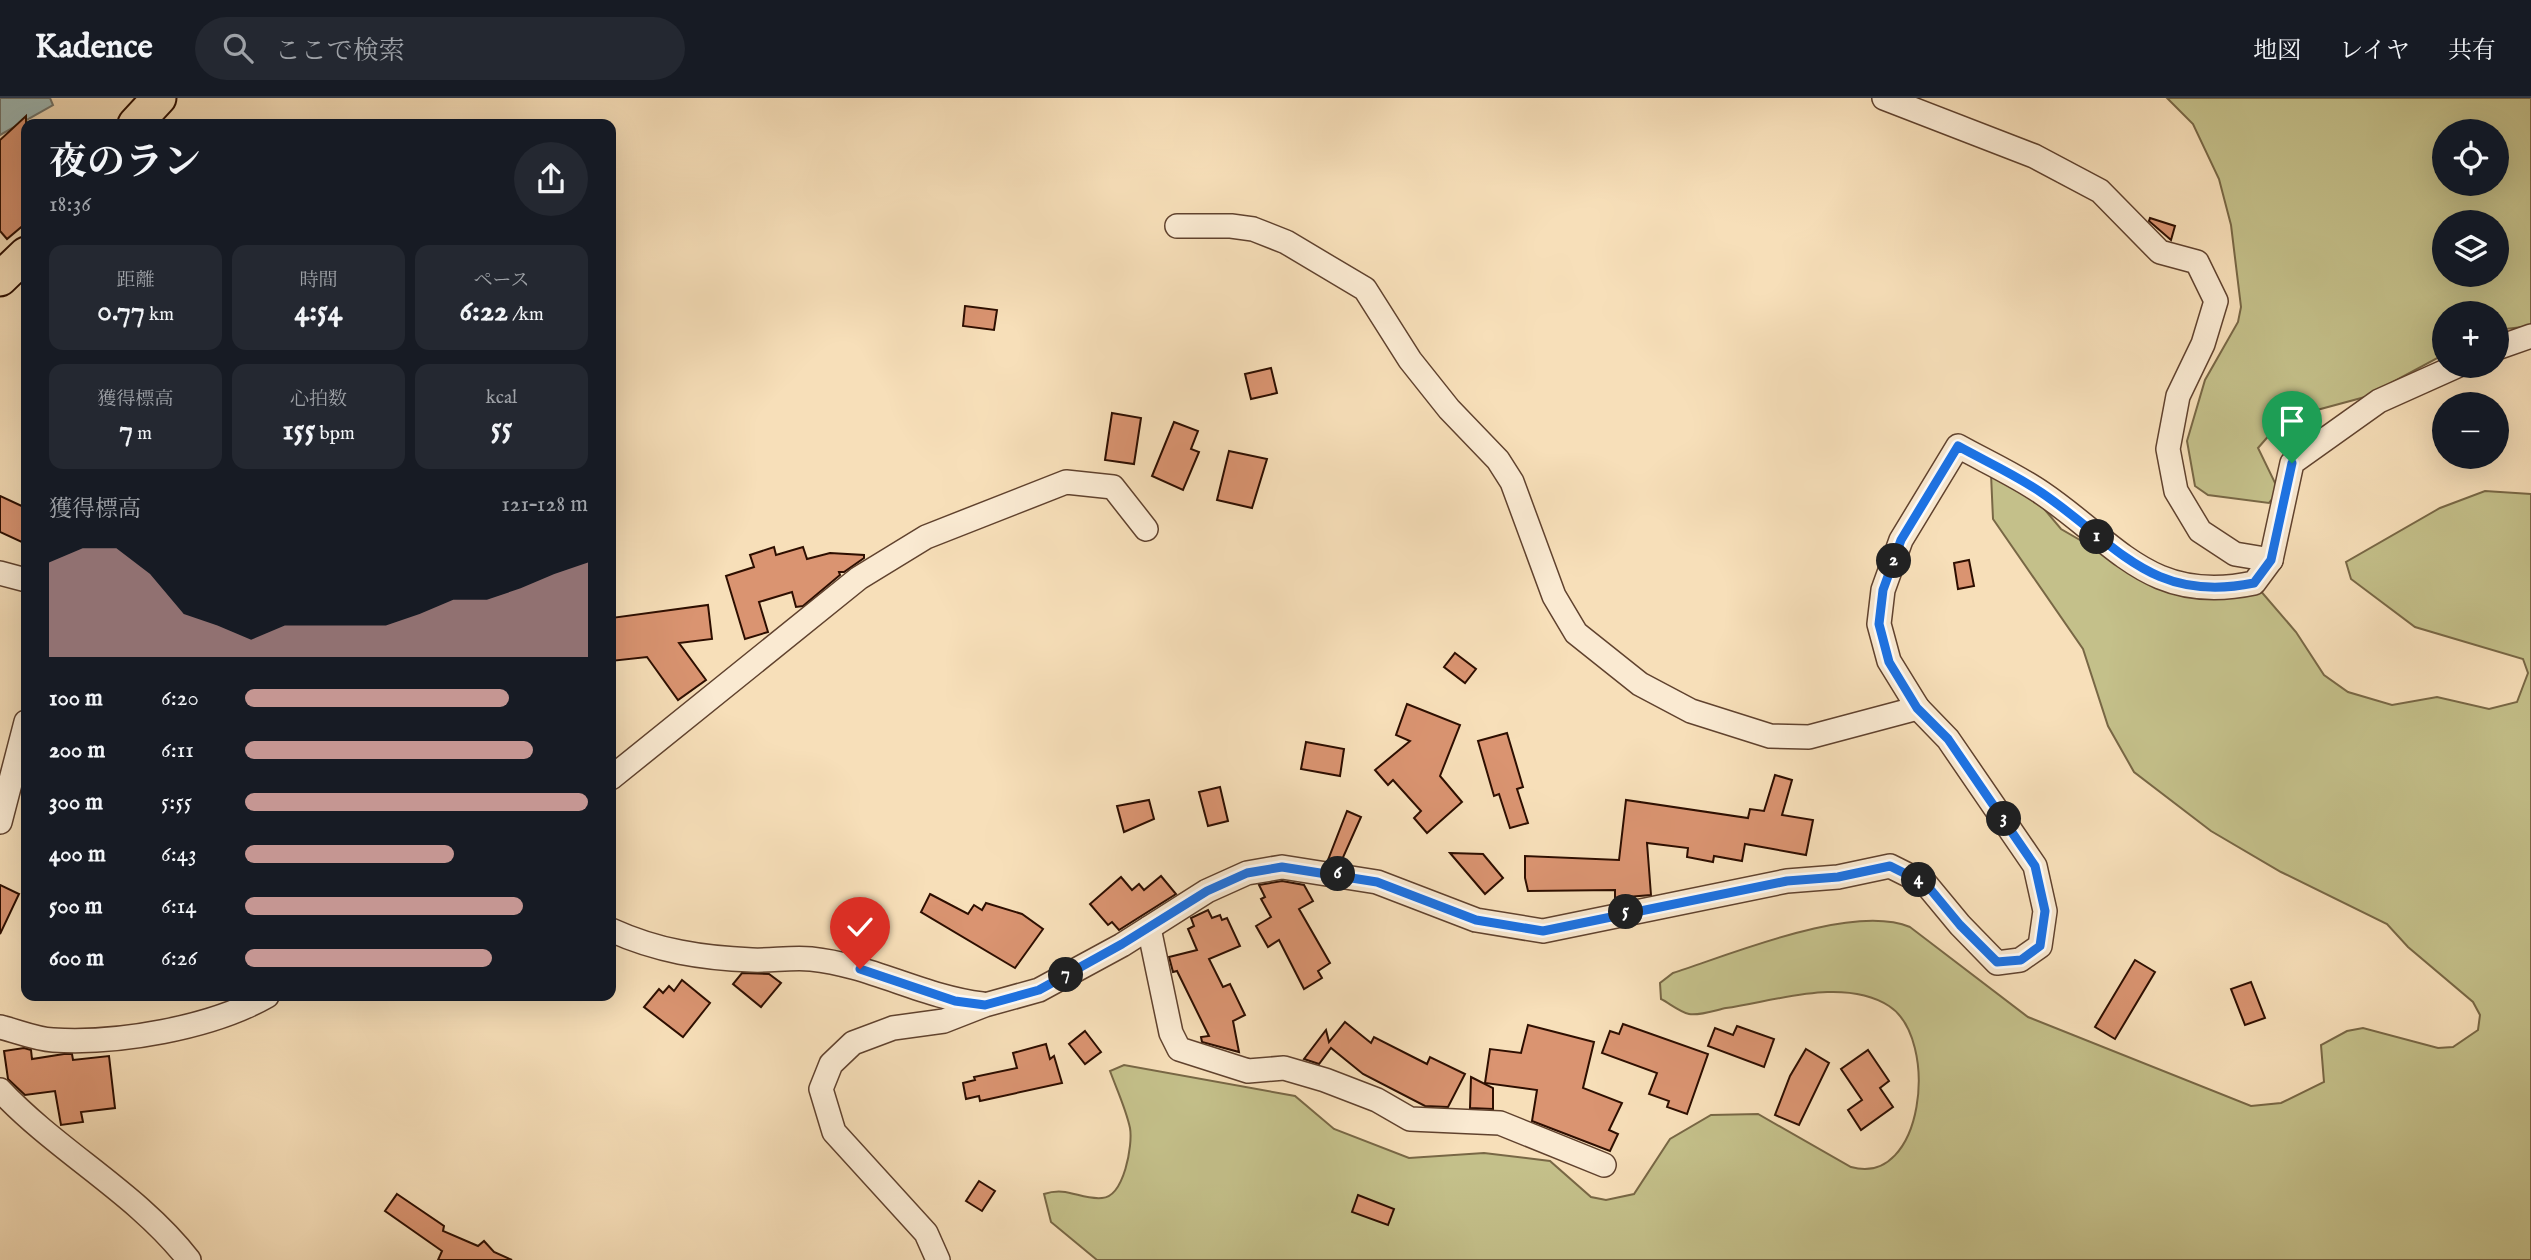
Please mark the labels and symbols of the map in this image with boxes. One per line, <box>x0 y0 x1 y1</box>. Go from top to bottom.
pin <box>2262 391 2322 463</box>
pin: 1 <box>2080 520 2114 555</box>
pin: 2 <box>1876 544 1912 578</box>
pin: 3 <box>1986 802 2022 836</box>
pin: 6 <box>1320 856 1356 892</box>
pin: 4 <box>1902 862 1937 898</box>
pin: 5 <box>1608 894 1644 930</box>
pin <box>830 897 890 969</box>
pin: 7 <box>1048 958 1084 992</box>

